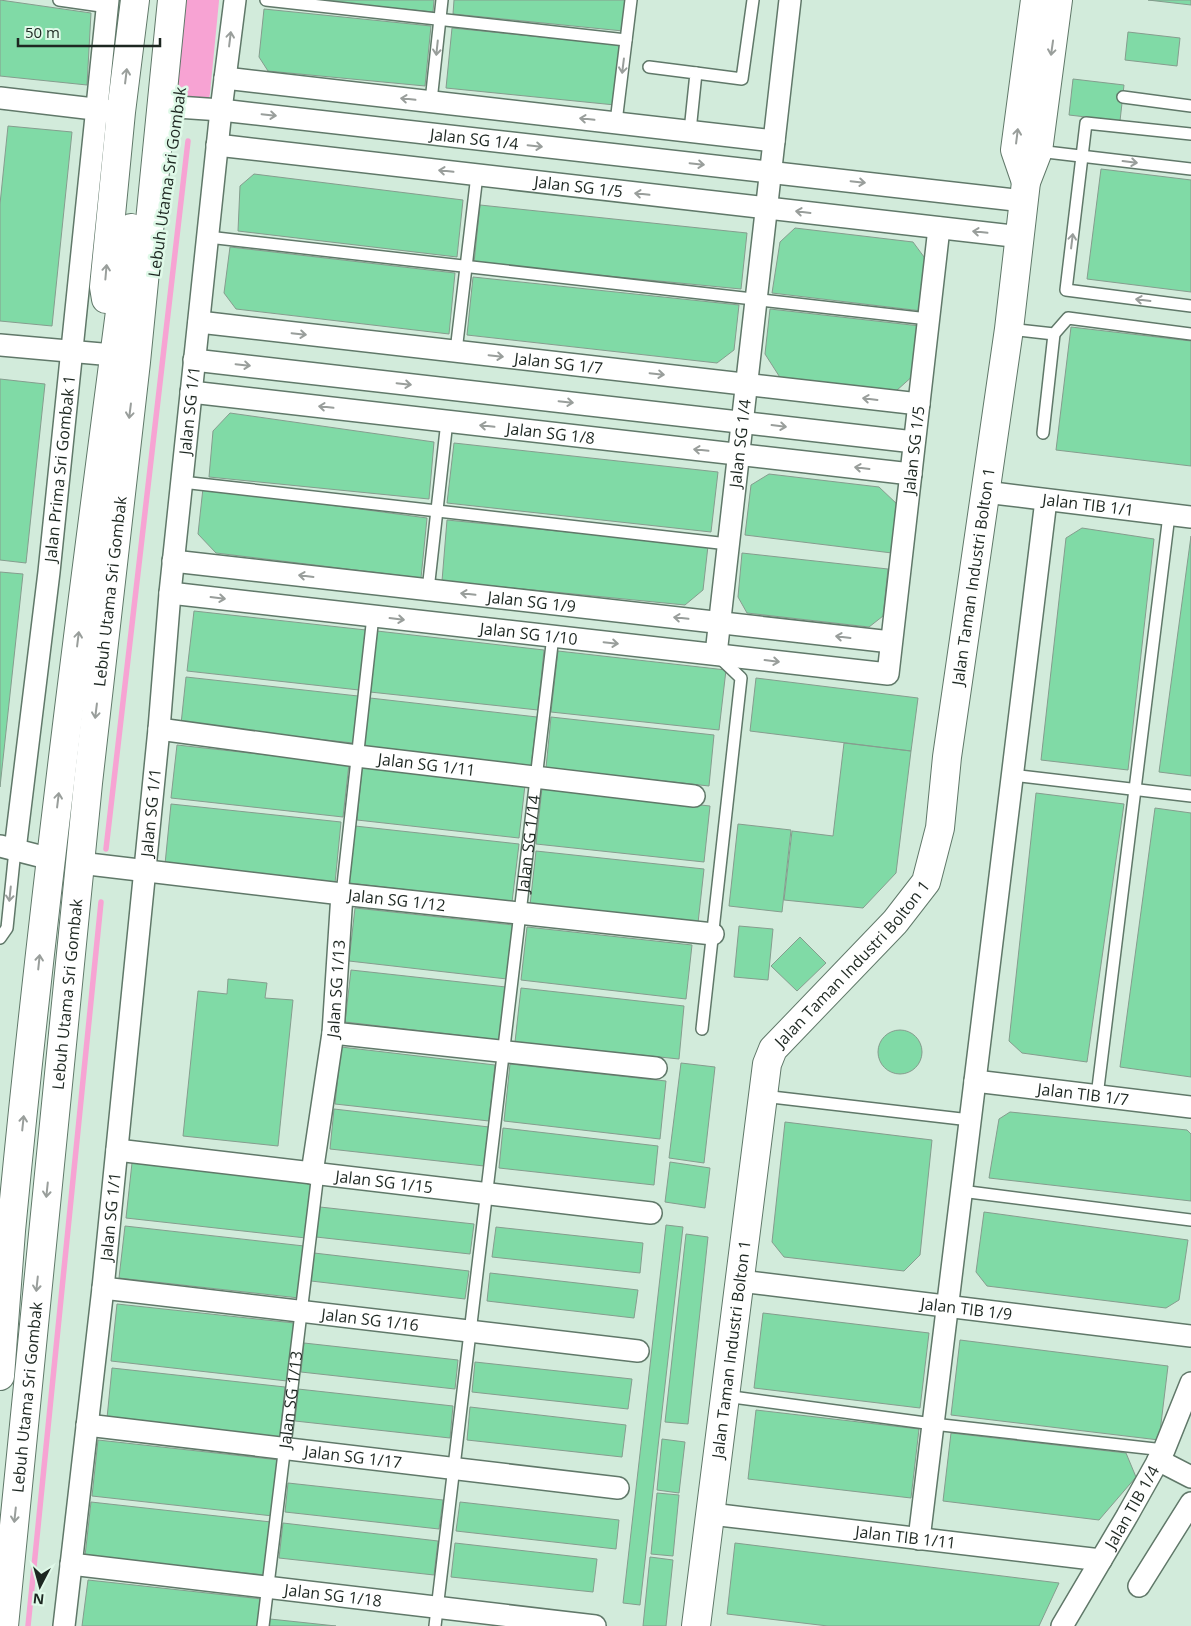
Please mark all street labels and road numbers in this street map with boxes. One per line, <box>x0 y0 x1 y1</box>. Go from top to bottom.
street label: Lebuh Utama Sri Gombak <box>143 85 191 278</box>
street label: Jalan SG 1/4 <box>427 123 520 155</box>
street label: Jalan SG 1/5 <box>531 170 624 202</box>
street label: Jalan SG 1/7 <box>511 347 604 379</box>
street label: Jalan SG 1/1 <box>173 365 205 458</box>
street label: Jalan Prima Sri Gombak 1 <box>39 374 80 565</box>
street label: Jalan SG 1/4 <box>724 398 756 491</box>
street label: Jalan SG 1/5 <box>897 405 930 497</box>
street label: Jalan SG 1/8 <box>503 417 596 449</box>
street label: Jalan Taman Industri Bolton 1 <box>946 466 1000 689</box>
street label: Jalan TIB 1/1 <box>1039 488 1135 521</box>
street label: Lebuh Utama Sri Gombak <box>88 494 132 688</box>
street label: Jalan SG 1/9 <box>484 585 577 617</box>
street label: Jalan SG 1/10 <box>477 617 579 650</box>
street label: Jalan SG 1/11 <box>375 747 477 781</box>
street label: Jalan SG 1/1 <box>135 767 166 860</box>
street label: Jalan SG 1/14 <box>511 794 545 895</box>
street label: Jalan Taman Industri Bolton 1 <box>768 876 934 1053</box>
street label: Jalan SG 1/12 <box>345 884 447 916</box>
street label: Lebuh Utama Sri Gombak <box>47 897 87 1091</box>
street label: Jalan SG 1/13 <box>321 939 350 1041</box>
street label: Jalan TIB 1/7 <box>1034 1077 1130 1110</box>
street label: Jalan SG 1/15 <box>332 1165 434 1198</box>
street label: Jalan SG 1/1 <box>95 1171 126 1264</box>
street label: Jalan Taman Industri Bolton 1 <box>706 1239 756 1462</box>
street label: Jalan TIB 1/9 <box>917 1292 1013 1325</box>
street label: Lebuh Utama Sri Gombak <box>6 1300 47 1494</box>
street label: Jalan SG 1/16 <box>318 1303 420 1336</box>
street label: Jalan SG 1/13 <box>273 1350 307 1452</box>
street label: Jalan SG 1/17 <box>301 1440 403 1473</box>
street label: Jalan TIB 1/4 <box>1098 1462 1164 1554</box>
street label: Jalan TIB 1/11 <box>852 1520 957 1554</box>
street label: Jalan SG 1/18 <box>281 1578 383 1612</box>

